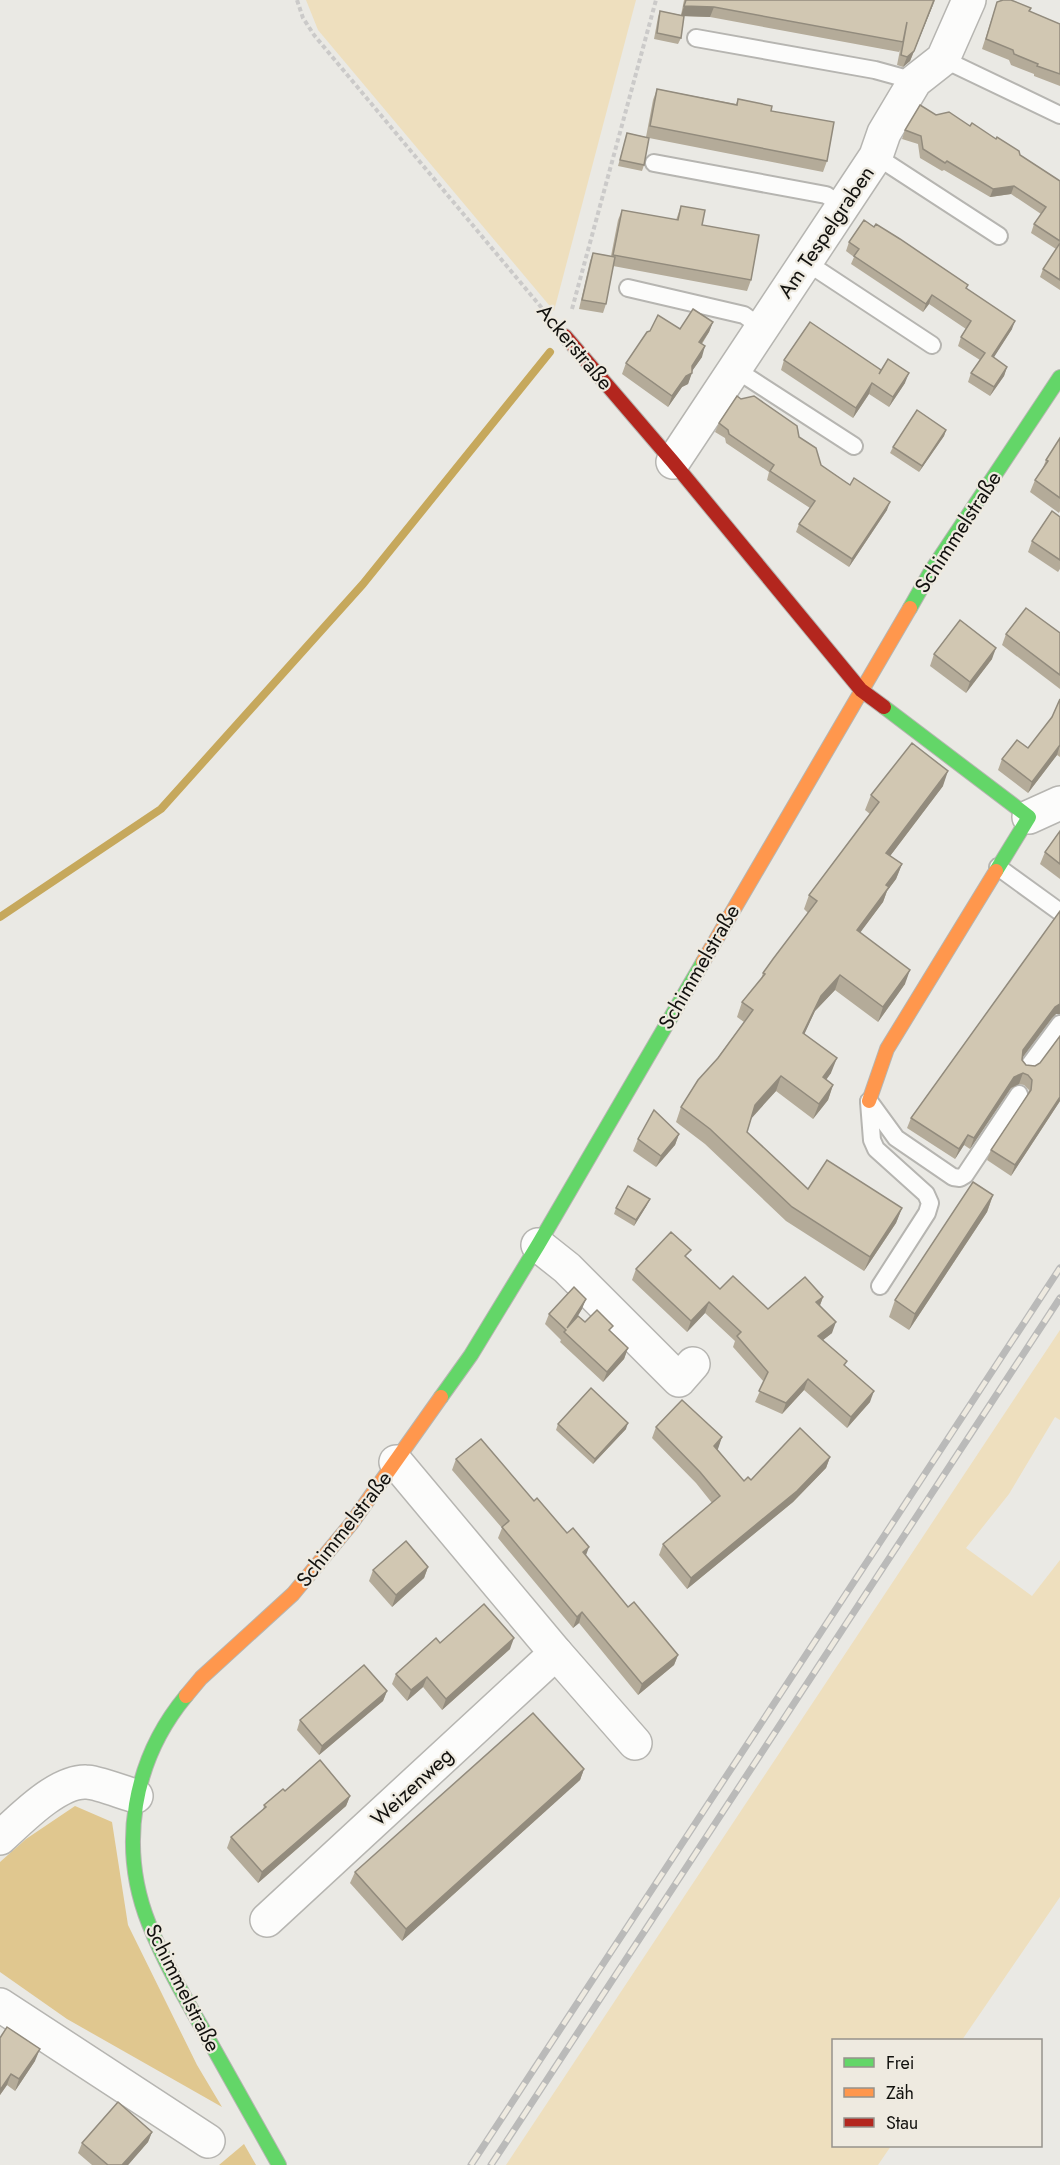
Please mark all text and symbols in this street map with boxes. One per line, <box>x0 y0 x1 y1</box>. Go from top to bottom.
street label: Am Tespelgraben <box>770 160 882 304</box>
street label: Ackerstraße <box>530 297 620 397</box>
street label: Schimmelstraße <box>907 465 1009 599</box>
street label: Schimmelstraße <box>651 899 747 1035</box>
street label: Schimmelstraße <box>289 1464 399 1593</box>
street label: Weizenweg <box>364 1741 460 1833</box>
street label: Schimmelstraße <box>138 1919 228 2057</box>
legend <box>832 2039 1042 2147</box>
text: Frei <box>886 2050 915 2076</box>
text: Zäh <box>886 2080 914 2106</box>
text: Stau <box>886 2110 918 2136</box>

